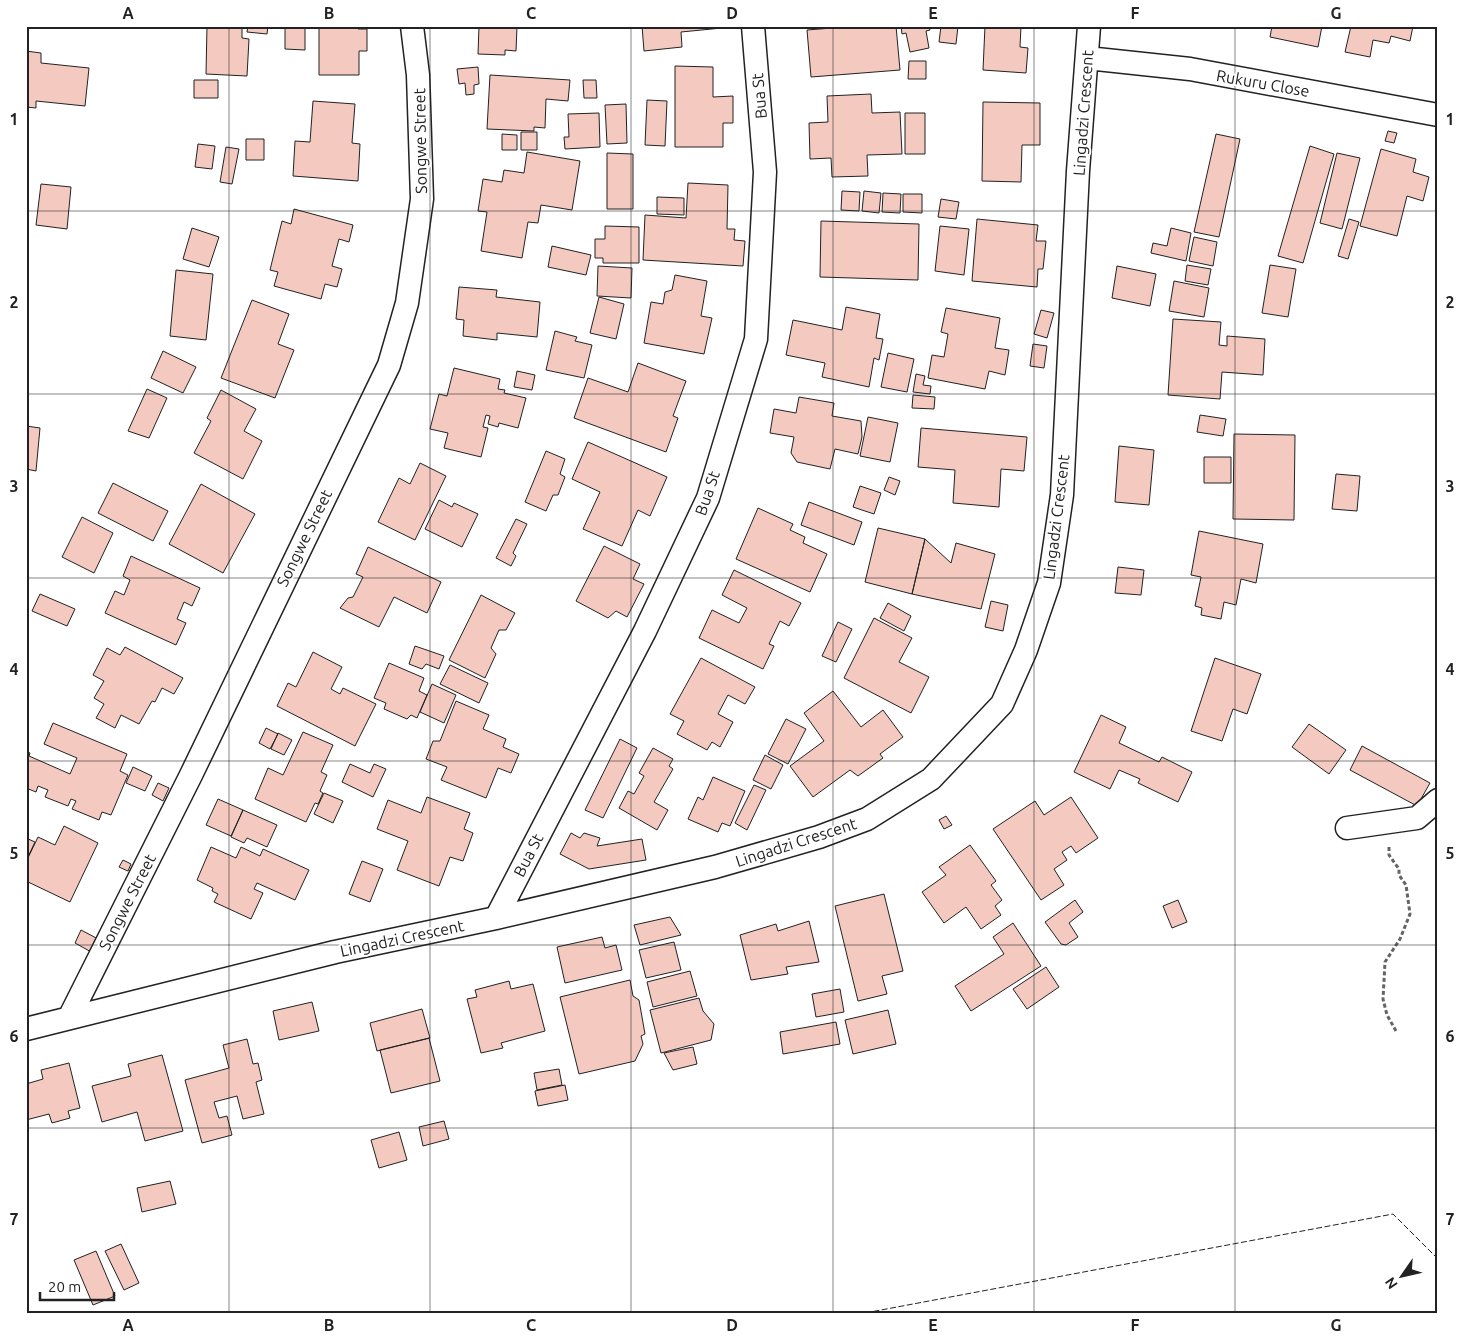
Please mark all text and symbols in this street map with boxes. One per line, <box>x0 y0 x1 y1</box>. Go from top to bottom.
text: A <box>122 4 134 22</box>
text: B <box>324 4 334 22</box>
text: C <box>526 4 536 22</box>
text: D <box>726 4 738 22</box>
text: E <box>928 4 938 22</box>
text: F <box>1131 4 1140 22</box>
text: G <box>1330 4 1342 22</box>
street label: Lingadzi Crescent <box>1070 49 1096 177</box>
street label: Rukuru Close <box>1215 66 1311 100</box>
street label: Bua St <box>748 72 770 120</box>
street label: Songwe Street <box>410 87 430 194</box>
text: 1 <box>9 110 19 128</box>
text: 1 <box>1445 110 1455 128</box>
text: 2 <box>9 293 19 311</box>
text: 2 <box>1445 293 1455 311</box>
street label: Lingadzi Crescent <box>1039 453 1073 581</box>
street label: Bua St <box>691 468 723 518</box>
text: 3 <box>9 477 19 495</box>
text: 3 <box>1445 477 1455 495</box>
street label: Songwe Street <box>273 486 336 589</box>
text: 4 <box>9 660 19 678</box>
text: 4 <box>1445 660 1455 678</box>
street label: Lingadzi Crescent <box>733 814 859 870</box>
street label: Bua St <box>510 830 547 880</box>
text: 5 <box>9 844 19 862</box>
text: 5 <box>1445 844 1455 862</box>
street label: Songwe Street <box>95 850 159 953</box>
street label: Lingadzi Crescent <box>338 916 466 960</box>
text: 6 <box>9 1027 19 1045</box>
text: 6 <box>1445 1027 1455 1045</box>
text: 7 <box>9 1210 19 1228</box>
text: 7 <box>1445 1210 1455 1228</box>
north arrow <box>1376 1252 1426 1302</box>
scale bar <box>40 1269 114 1301</box>
text: N <box>1382 1274 1401 1292</box>
text: 20 m <box>48 1278 81 1295</box>
text: A <box>122 1316 134 1334</box>
text: B <box>324 1316 334 1334</box>
text: C <box>526 1316 536 1334</box>
text: D <box>726 1316 738 1334</box>
text: E <box>928 1316 938 1334</box>
text: F <box>1131 1316 1140 1334</box>
text: G <box>1330 1316 1342 1334</box>

